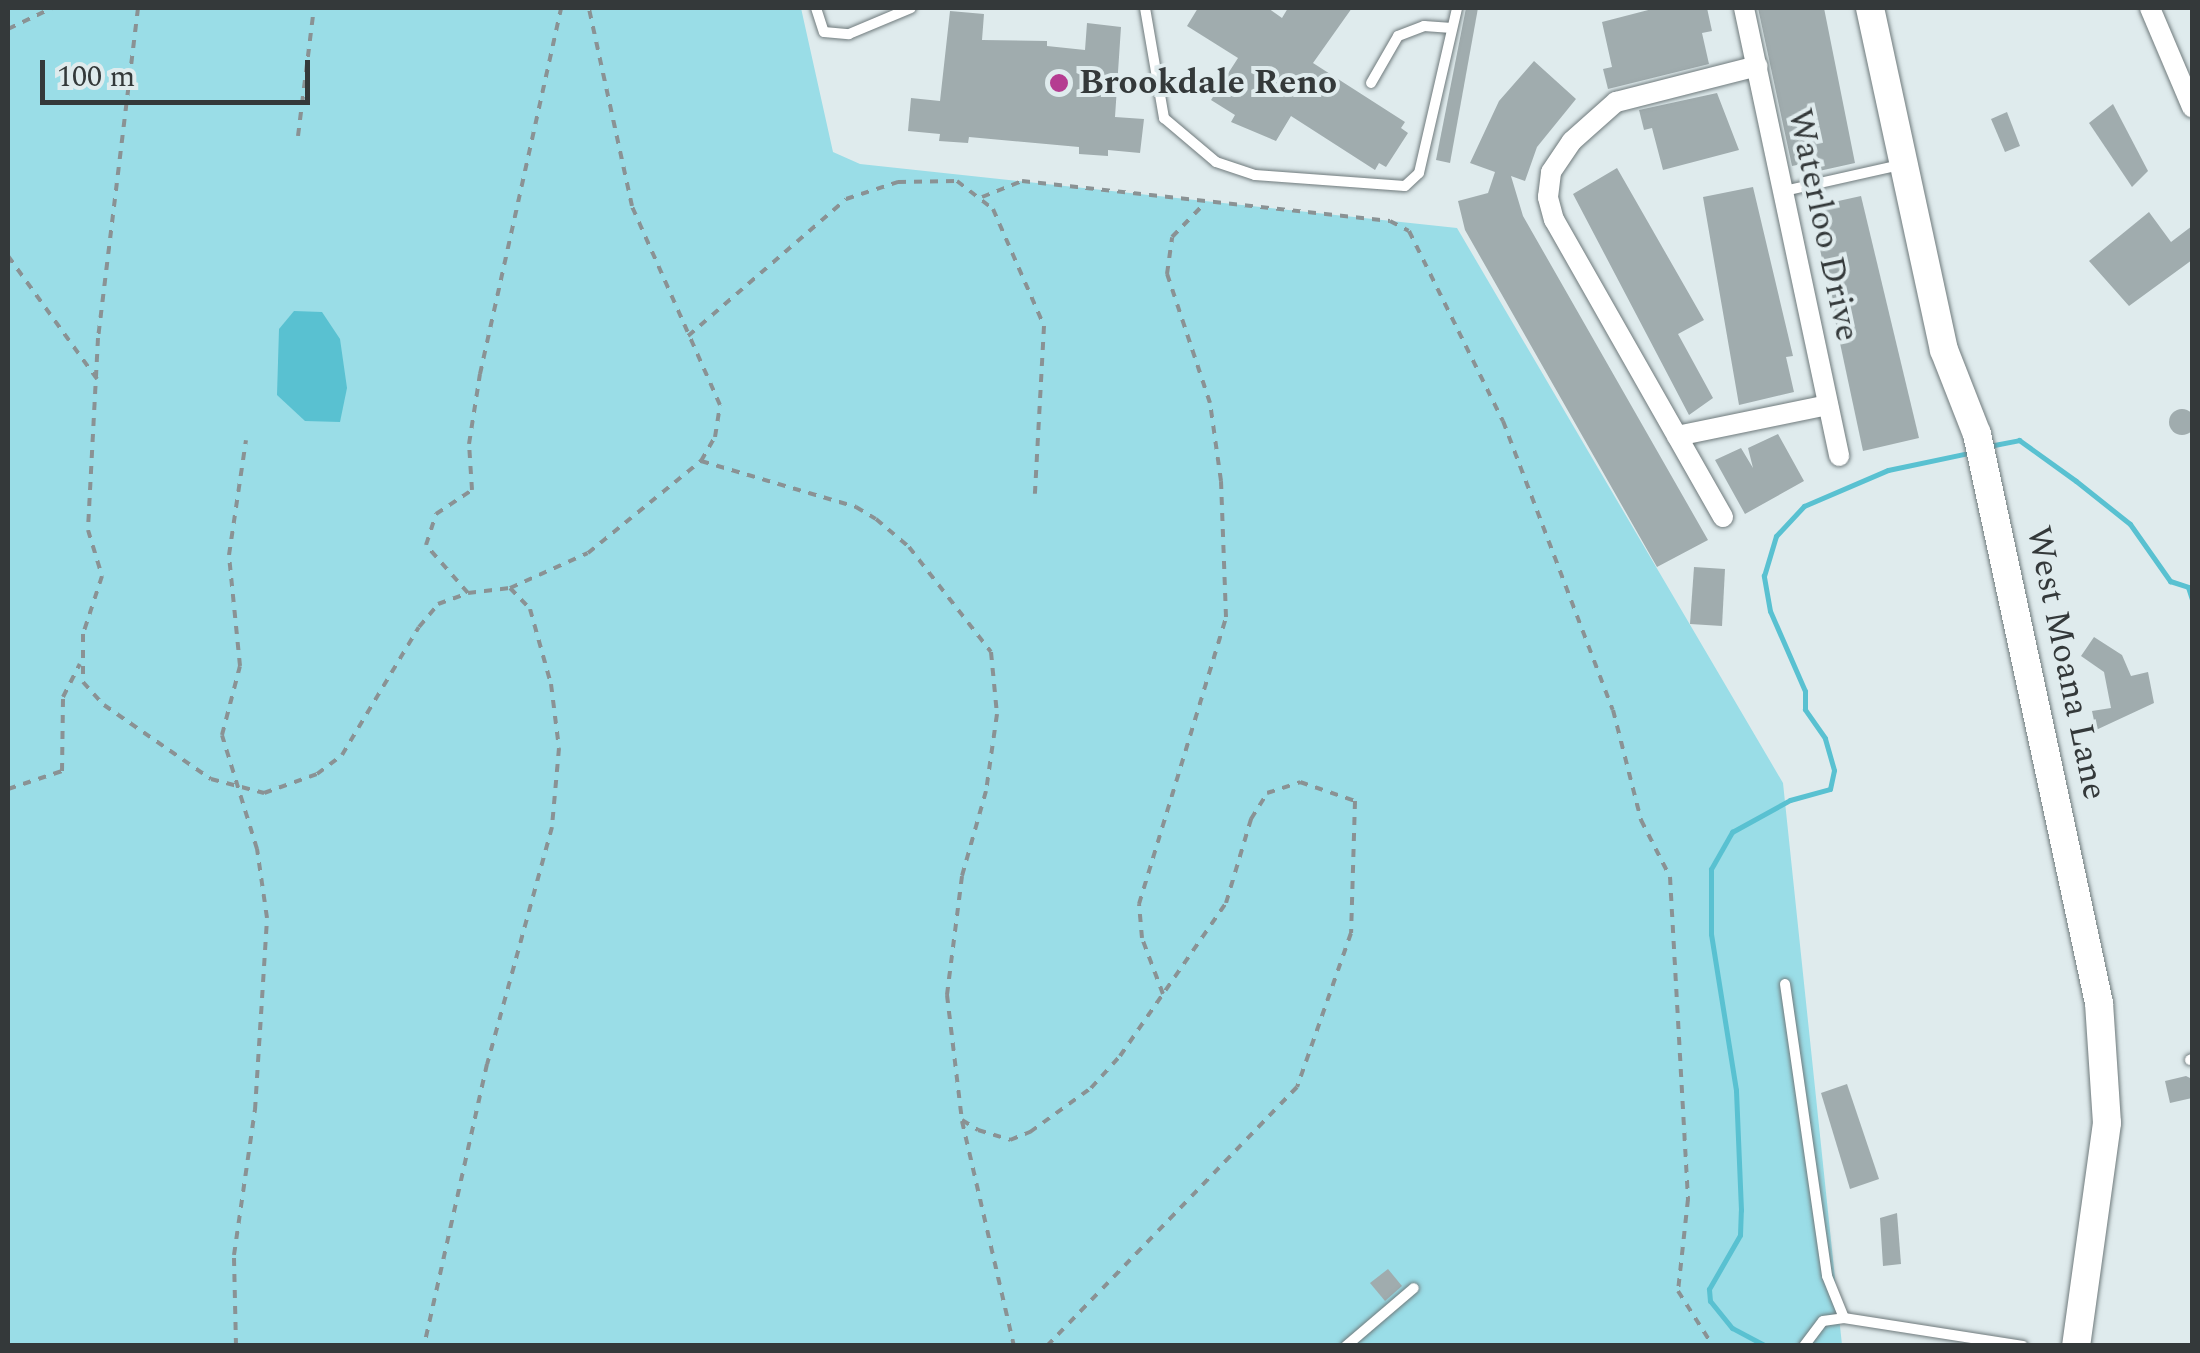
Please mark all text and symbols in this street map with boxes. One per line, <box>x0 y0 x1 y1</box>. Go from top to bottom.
scale bar <box>45 40 315 102</box>
text: 100 m <box>57 54 135 100</box>
place label: Brookdale Reno <box>1079 62 1337 104</box>
marker: Brookdale Reno <box>1048 72 1070 94</box>
street label: Waterloo Drive <box>1778 105 1868 345</box>
street label: West Moana Lane <box>2016 522 2116 804</box>

